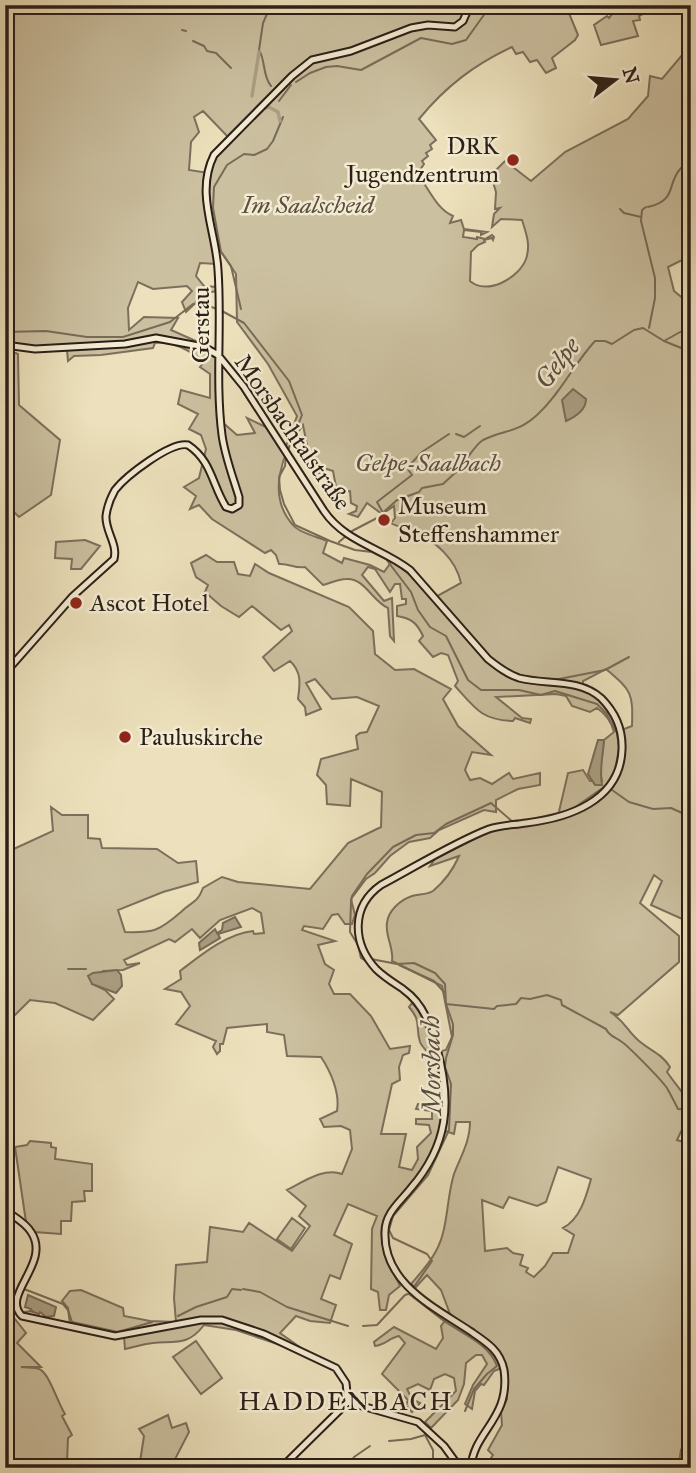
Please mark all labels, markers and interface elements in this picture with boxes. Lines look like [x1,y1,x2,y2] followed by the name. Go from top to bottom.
[580,46,650,116] north arrow
[618,65,644,86] text: N
[343,131,500,189] place label: DRK Jugendzentrum
[505,152,521,168] marker: DRK Jugendzentrum
[241,190,375,220] park label: Im Saalscheid
[186,286,216,363] street label: Gerstau
[527,330,588,395] water label: Gelpe
[228,348,358,516] street label: Morsbachtalstraße
[355,448,501,478] park label: Gelpe-Saalbach
[398,491,559,549] place label: Museum Steffenshammer
[376,512,392,528] marker: Museum Steffenshammer
[89,588,209,618] place label: Ascot Hotel
[68,595,84,611] marker: Ascot Hotel
[139,722,263,752] place label: Pauluskirche
[117,729,133,745] marker: Pauluskirche
[414,1015,448,1118] water label: Morsbach
[238,1385,454,1417] district label: HADDENBACH

